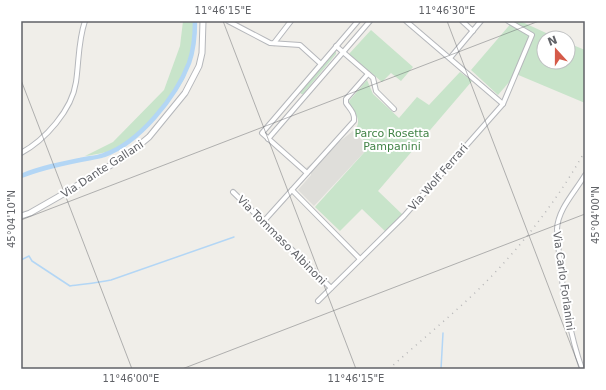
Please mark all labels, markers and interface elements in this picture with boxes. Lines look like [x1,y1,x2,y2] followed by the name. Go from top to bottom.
[195,5,251,16] text: 11°46'15"E
[419,5,475,16] text: 11°46'30"E
[536,30,576,70] north arrow
[546,33,559,49] text: N
[354,127,430,153] park label: Parco Rosetta Pampanini
[59,138,146,201] street label: Via Dante Gallani
[406,142,471,213] street label: Via Wolf Ferrari
[590,186,601,244] text: 45°04'00"N
[6,190,17,248] text: 45°04'10"N
[234,193,329,288] street label: Via Tommaso Albinoni
[550,231,577,331] street label: Via Carlo Forlanini
[103,373,159,384] text: 11°46'00"E
[328,373,384,384] text: 11°46'15"E

